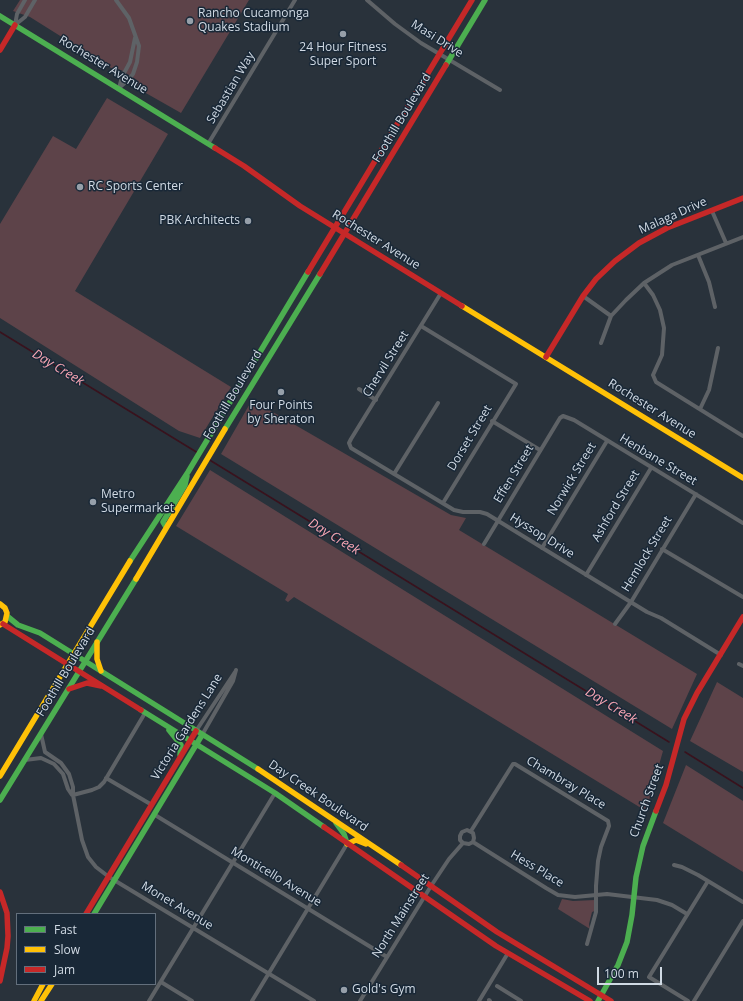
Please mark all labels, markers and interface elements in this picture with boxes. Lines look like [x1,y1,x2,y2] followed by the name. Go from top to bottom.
[198,7,309,35] place label: Rancho Cucamonga Quakes Stadium
[185,16,195,26] marker: Rancho Cucamonga Quakes Stadium
[408,17,466,61] street label: Masi Drive
[338,29,348,39] marker: 24 Hour Fitness Super Sport
[56,33,150,97] street label: Rochester Avenue
[299,41,387,69] place label: 24 Hour Fitness Super Sport
[204,49,258,127] street label: Sebastian Way
[370,71,434,165] street label: Foothill Boulevard
[88,180,183,194] place label: RC Sports Center
[75,182,85,192] marker: RC Sports Center
[637,195,709,237] street label: Malaga Drive
[329,207,423,273] street label: Rochester Avenue
[159,214,240,228] place label: PBK Architects
[243,216,253,226] marker: PBK Architects
[360,328,412,400] street label: Chervil Street
[29,347,87,389] water label: Day Creek
[201,348,265,442] street label: Foothill Boulevard
[605,376,699,442] street label: Rochester Avenue
[276,387,286,397] marker: Four Points by Sheraton
[247,399,315,427] place label: Four Points by Sheraton
[445,402,495,474] street label: Dorset Street
[617,431,699,489] street label: Henbane Street
[545,440,599,518] street label: Norwick Street
[491,442,537,506] street label: Effen Street
[589,468,643,544] street label: Ashford Street
[101,488,174,516] place label: Metro Supermarket
[88,497,98,507] marker: Metro Supermarket
[507,510,577,562] street label: Hyssop Drive
[619,514,675,594] street label: Hemlock Street
[305,516,363,558] water label: Day Creek
[34,625,98,719] street label: Foothill Boulevard
[148,671,226,783] street label: Victoria Gardens Lane
[582,685,640,727] water label: Day Creek
[524,754,608,812] street label: Chambray Place
[266,757,370,835] street label: Day Creek Boulevard
[627,762,667,840] street label: Church Street
[228,844,324,910] street label: Monticello Avenue
[508,847,566,891] street label: Hess Place
[369,871,433,961] street label: North Mainstreet
[138,879,216,933] street label: Monet Avenue
[16,913,156,985] legend
[54,921,77,938] text: Fast
[54,941,80,958] text: Slow
[599,959,664,985] scale bar
[54,961,75,978] text: Jam
[604,965,639,982] text: 100 m
[352,983,416,997] place label: Gold's Gym
[339,985,349,995] marker: Gold's Gym

